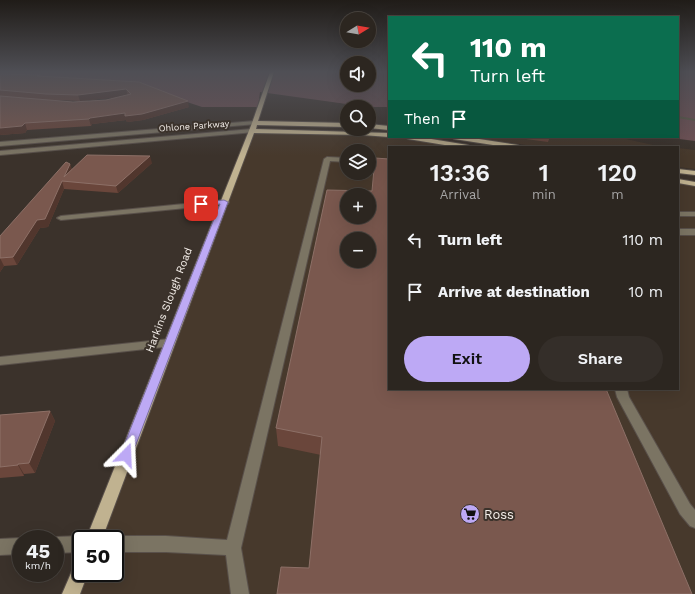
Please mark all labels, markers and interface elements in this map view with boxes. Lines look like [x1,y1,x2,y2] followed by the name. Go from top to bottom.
[340,12,376,48] north arrow
[340,12,376,268] map controls
[470,31,547,64] text: 110 m
[404,32,456,84] icon: left
[340,56,376,92] button: sound
[470,65,545,86] text: Turn left
[340,100,376,136] button: search
[448,108,470,130] icon: arrive
[404,110,440,128] text: Then
[158,119,230,133] street label: Ohlone Parkway
[340,144,376,180] button: layers
[430,159,490,187] text: 13:36
[539,159,549,187] text: 1
[598,159,637,187] text: 120
[184,187,218,221] pin
[440,187,480,202] text: Arrival
[532,187,556,202] text: min
[611,187,624,202] text: m
[340,188,376,224] button: +
[190,193,212,215] icon: arrive
[404,229,426,251] icon: left
[438,231,502,249] text: Turn left
[623,231,663,249] text: 110 m
[340,232,376,268] button: −
[143,246,195,354] street label: Harkins Slough Road
[404,281,426,303] icon: arrive
[438,283,590,301] text: Arrive at destination
[628,283,663,301] text: 10 m
[404,336,530,382] button: Exit
[538,336,663,382] button: Share
[105,434,147,476] position arrow
[459,503,481,525] supermarket icon: Ross
[484,507,514,522] place label: Ross
[72,530,124,582] speed limit sign: 50
[26,539,50,563] text: 45
[25,560,51,571] text: km/h

